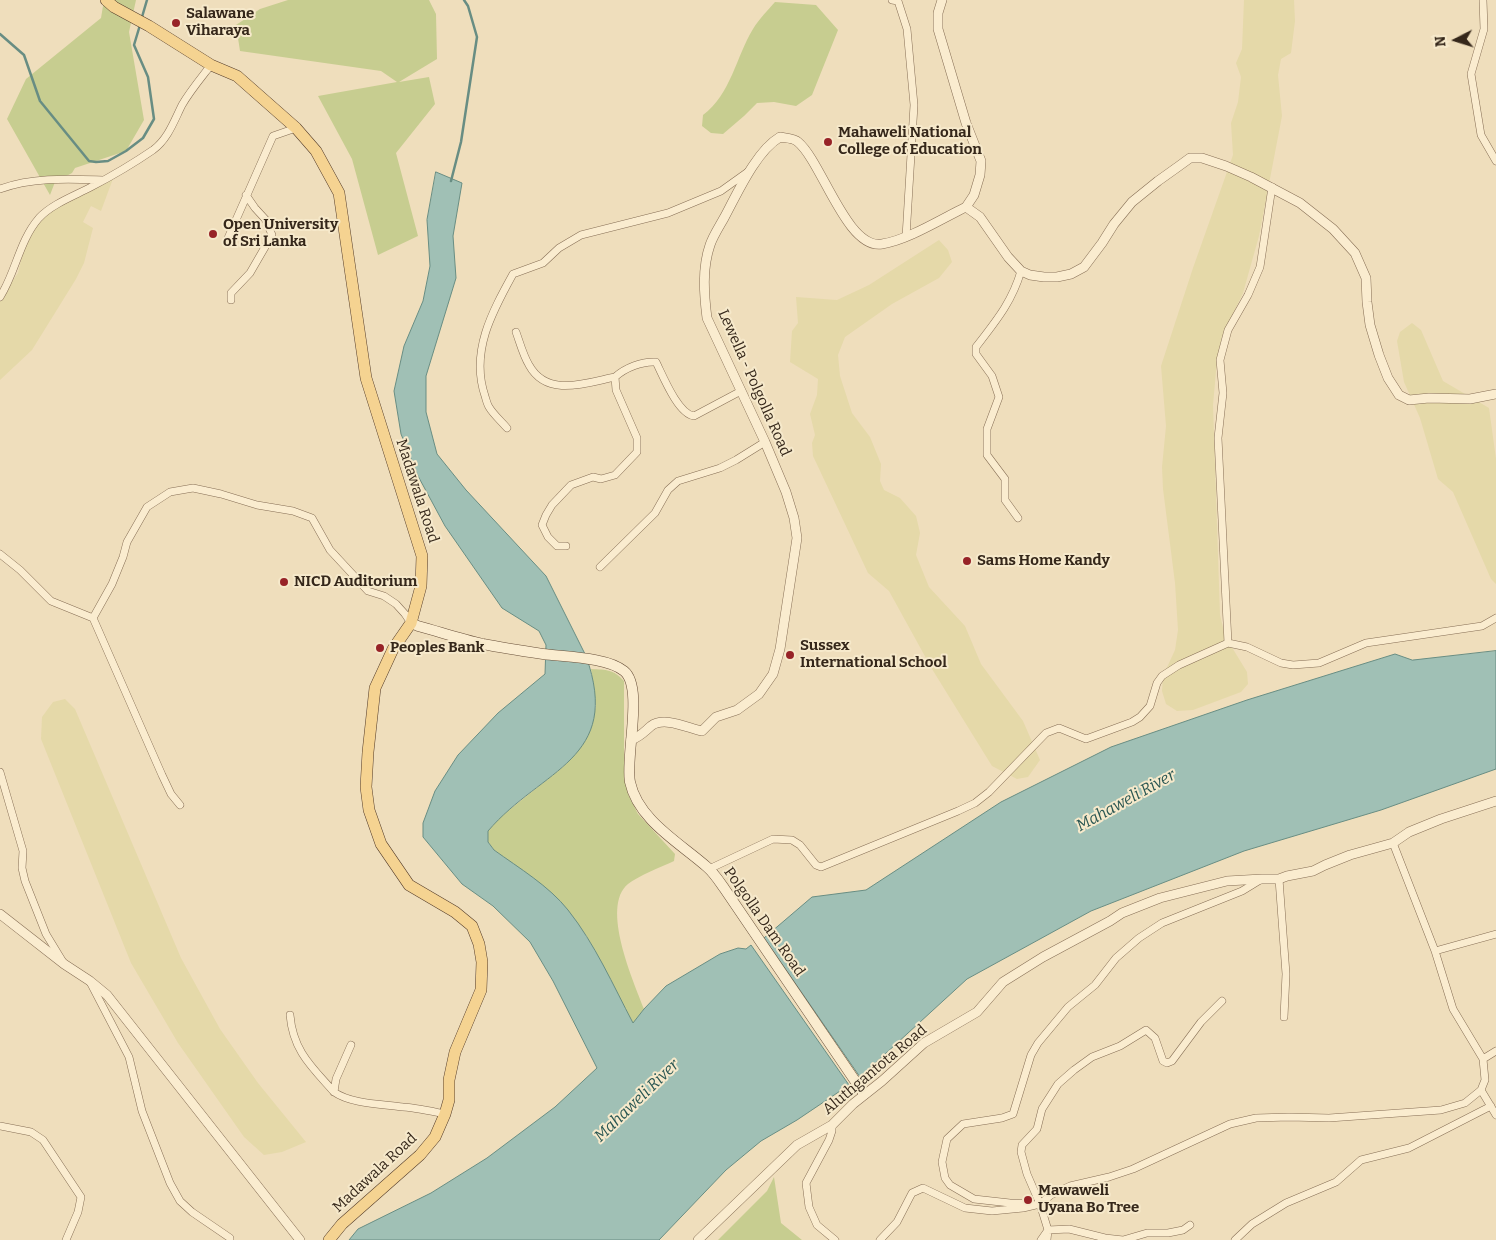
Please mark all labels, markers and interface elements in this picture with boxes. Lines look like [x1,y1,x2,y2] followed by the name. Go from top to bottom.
[186,5,254,40] place label: Salawane Viharaya
[1431,15,1481,65] north arrow
[170,17,182,29] marker: Salawane Viharaya
[1432,35,1449,47] text: N
[838,124,982,159] place label: Mahaweli National College of Education
[822,136,834,148] marker: Mahaweli National College of Education
[223,216,338,251] place label: Open University of Sri Lanka
[207,228,219,240] marker: Open University of Sri Lanka
[713,307,795,459] street label: Lewella - Polgolla Road
[392,437,442,545] street label: Madawala Road
[977,552,1110,570] place label: Sams Home Kandy
[961,555,973,567] marker: Sams Home Kandy
[294,573,417,591] place label: NICD Auditorium
[278,576,290,588] marker: NICD Auditorium
[800,637,947,672] place label: Sussex International School
[390,639,485,657] place label: Peoples Bank
[374,642,386,654] marker: Peoples Bank
[784,649,796,661] marker: Sussex International School
[1073,766,1179,836] water label: Mahaweli River
[720,864,808,980] street label: Polgolla Dam Road
[819,1021,931,1119] street label: Aluthgantota Road
[591,1056,683,1146] water label: Mahaweli River
[329,1129,421,1217] street label: Madawala Road
[1038,1182,1139,1217] place label: Mawaweli Uyana Bo Tree
[1022,1194,1034,1206] marker: Mawaweli Uyana Bo Tree

